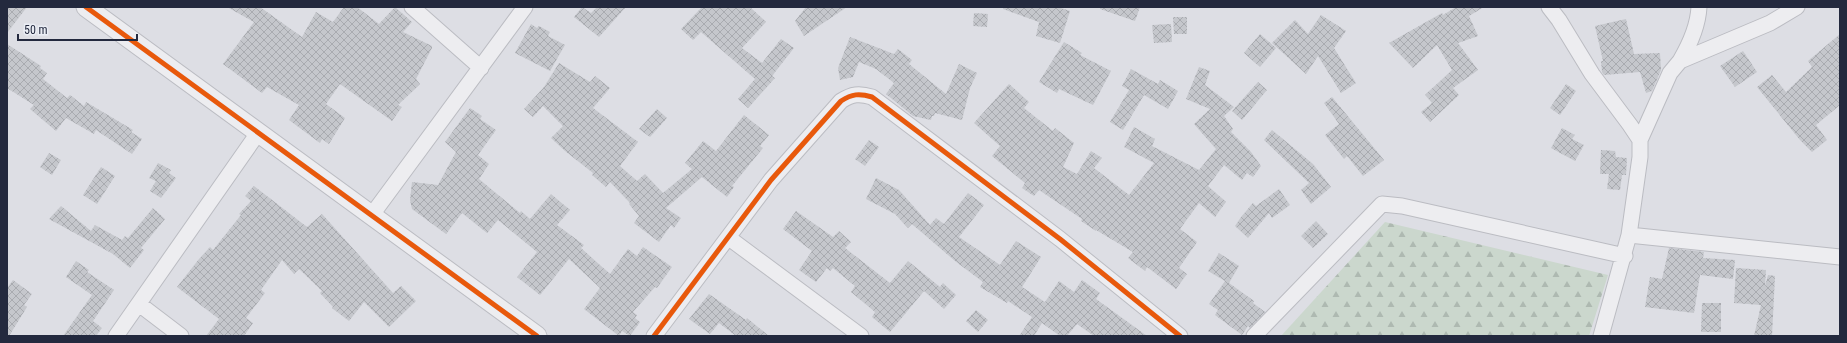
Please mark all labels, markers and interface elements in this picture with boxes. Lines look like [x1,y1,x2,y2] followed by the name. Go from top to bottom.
[18,16,137,42] scale bar
[24,23,48,37] text: 50 m

